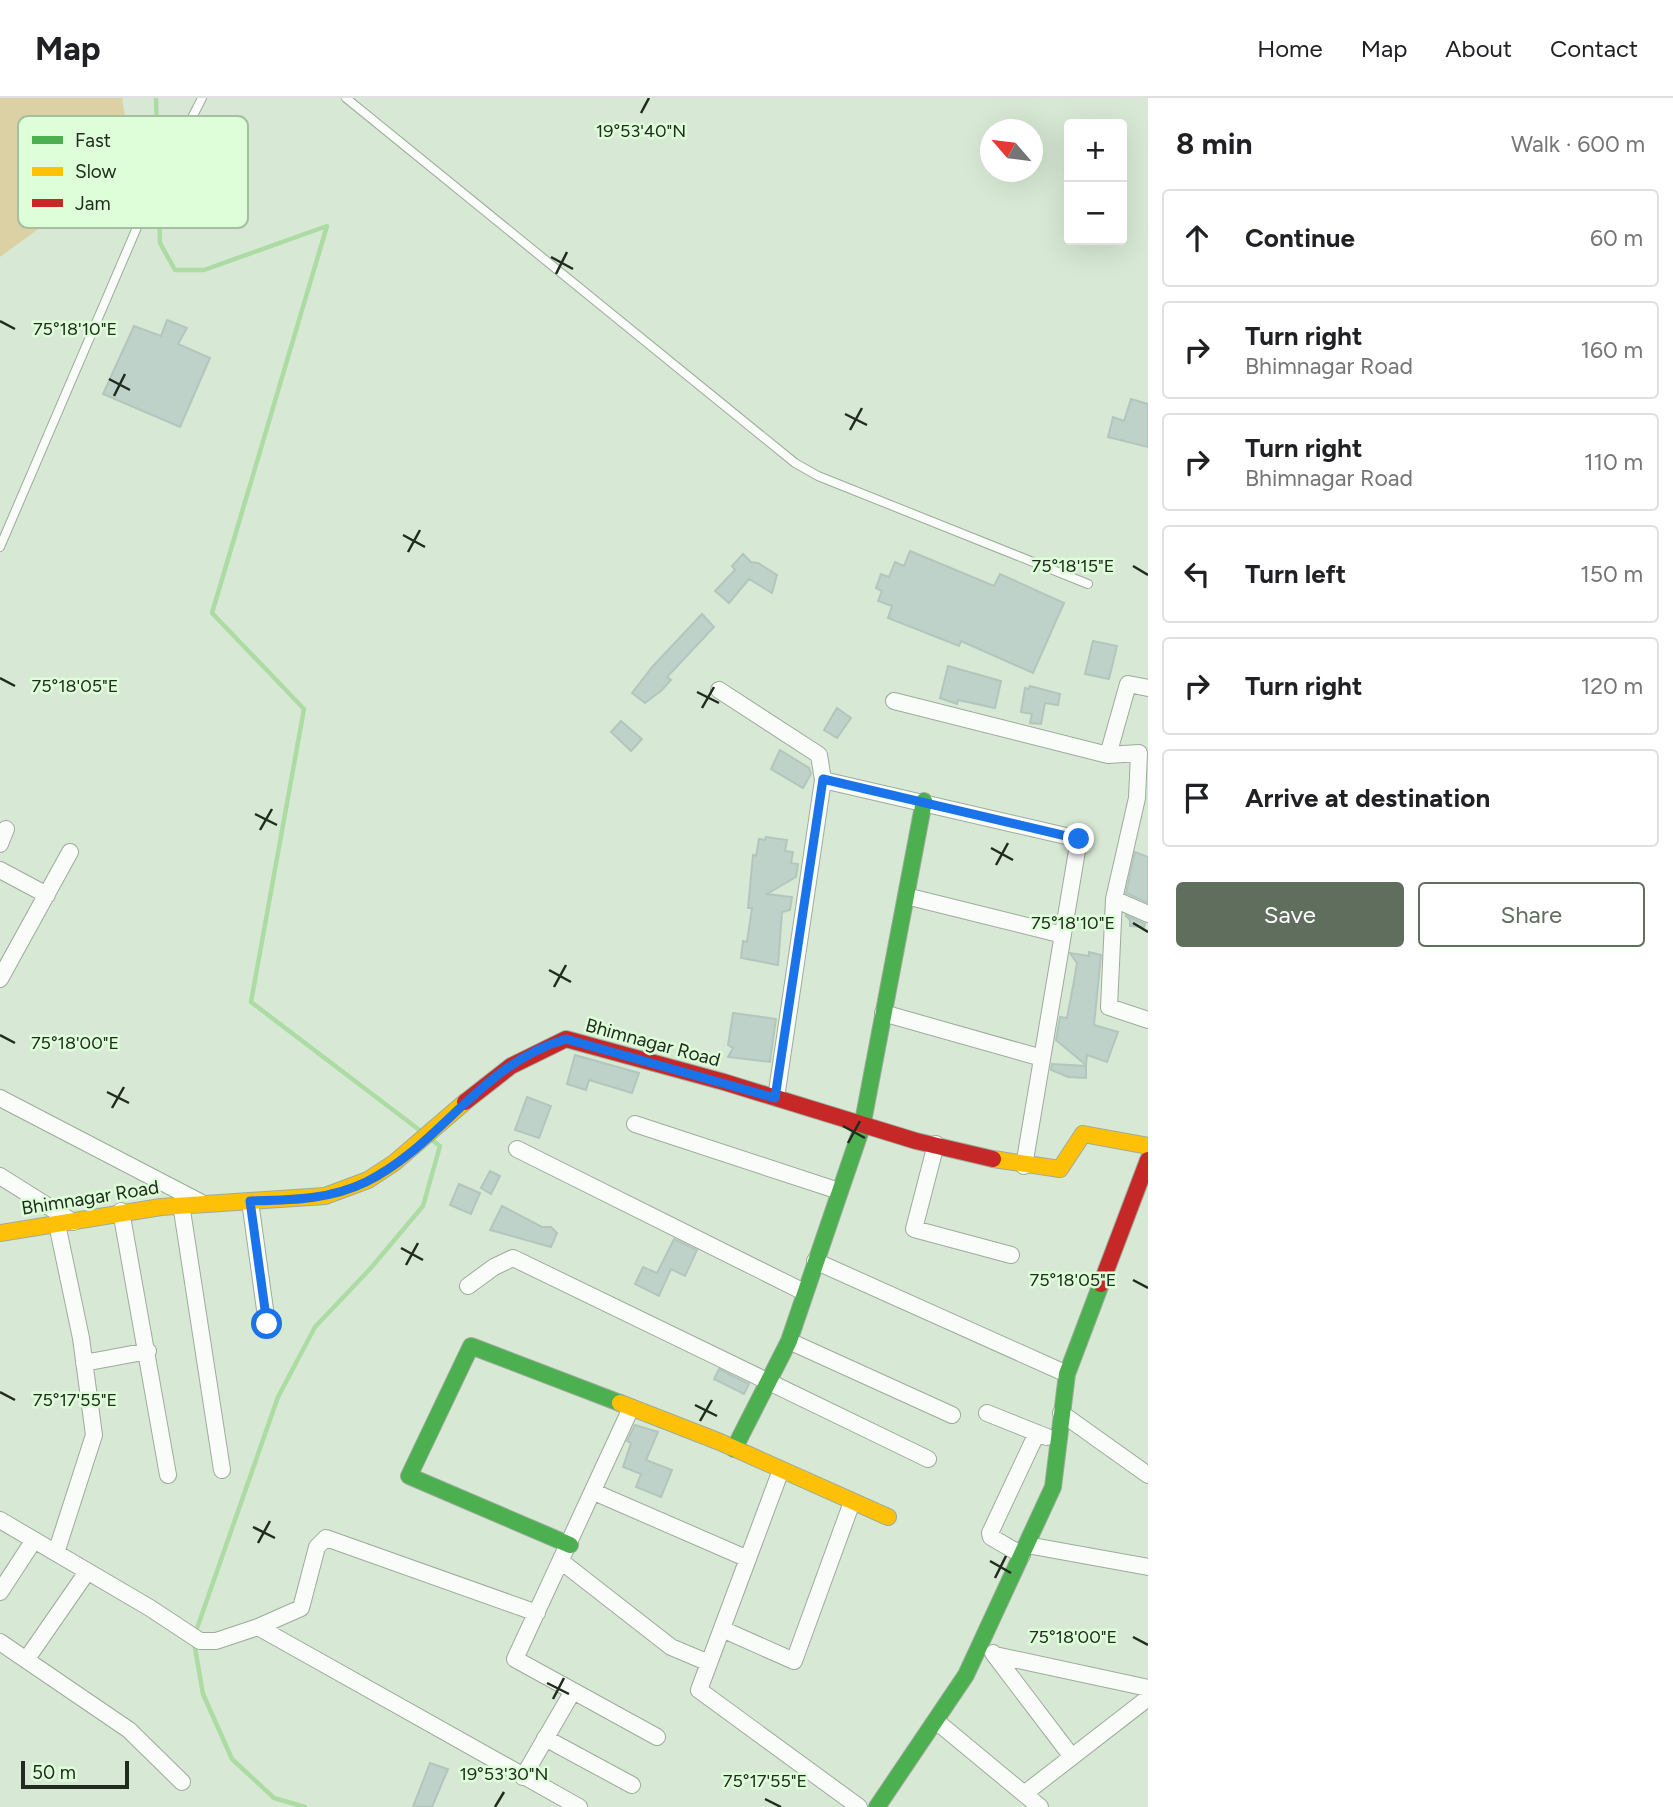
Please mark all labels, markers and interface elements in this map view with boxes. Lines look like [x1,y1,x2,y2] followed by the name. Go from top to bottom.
[35,29,101,68] text: Map
[1257,34,1323,63] text: Home
[1361,34,1407,63] text: Map
[1445,34,1512,63] text: About
[1550,34,1638,63] text: Contact
[18,116,248,228] legend
[980,119,1043,182] north arrow
[1064,119,1127,245] map controls
[1064,119,1127,182] button: +
[596,120,686,142] text: 19°53'40"N
[1176,125,1253,162] text: 8 min
[75,129,111,152] text: Fast
[1511,130,1645,158] text: Walk · 600 m
[75,160,117,183] text: Slow
[1064,182,1127,245] button: −
[75,192,111,215] text: Jam
[1178,219,1216,257] icon: ahead
[1245,222,1355,254] text: Continue
[1590,224,1643,252] text: 60 m
[33,318,117,340] text: 75°18'10"E
[1245,320,1362,352] text: Turn right
[1178,331,1216,369] icon: right
[1580,336,1643,364] text: 160 m
[1245,352,1413,380] text: Bhimnagar Road
[1245,432,1362,464] text: Turn right
[1178,443,1216,481] icon: right
[1584,448,1643,476] text: 110 m
[1245,464,1413,492] text: Bhimnagar Road
[1032,555,1114,577] text: 75°18'15"E
[1178,555,1216,593] icon: left
[1245,558,1346,590] text: Turn left
[1580,560,1643,588] text: 150 m
[1178,667,1216,705] icon: right
[1245,670,1362,702] text: Turn right
[1581,672,1643,700] text: 120 m
[31,675,119,697] text: 75°18'05"E
[1178,779,1216,817] icon: arrive
[1245,782,1490,814] text: Arrive at destination
[1063,823,1094,854] route end
[1176,882,1404,947] button: Save
[1418,882,1645,947] button: Share
[1031,912,1115,934] text: 75°18'10"E
[583,1013,723,1072] street label: Bhimnagar Road
[31,1032,119,1054] text: 75°18'00"E
[20,1175,160,1220] street label: Bhimnagar Road
[1029,1269,1117,1291] text: 75°18'05"E
[251,1308,282,1339] route start
[33,1389,117,1411] text: 75°17'55"E
[1029,1626,1117,1648] text: 75°18'00"E
[21,1758,130,1790] scale bar
[32,1761,76,1784] text: 50 m
[459,1763,549,1785] text: 19°53'30"N
[723,1770,807,1792] text: 75°17'55"E

